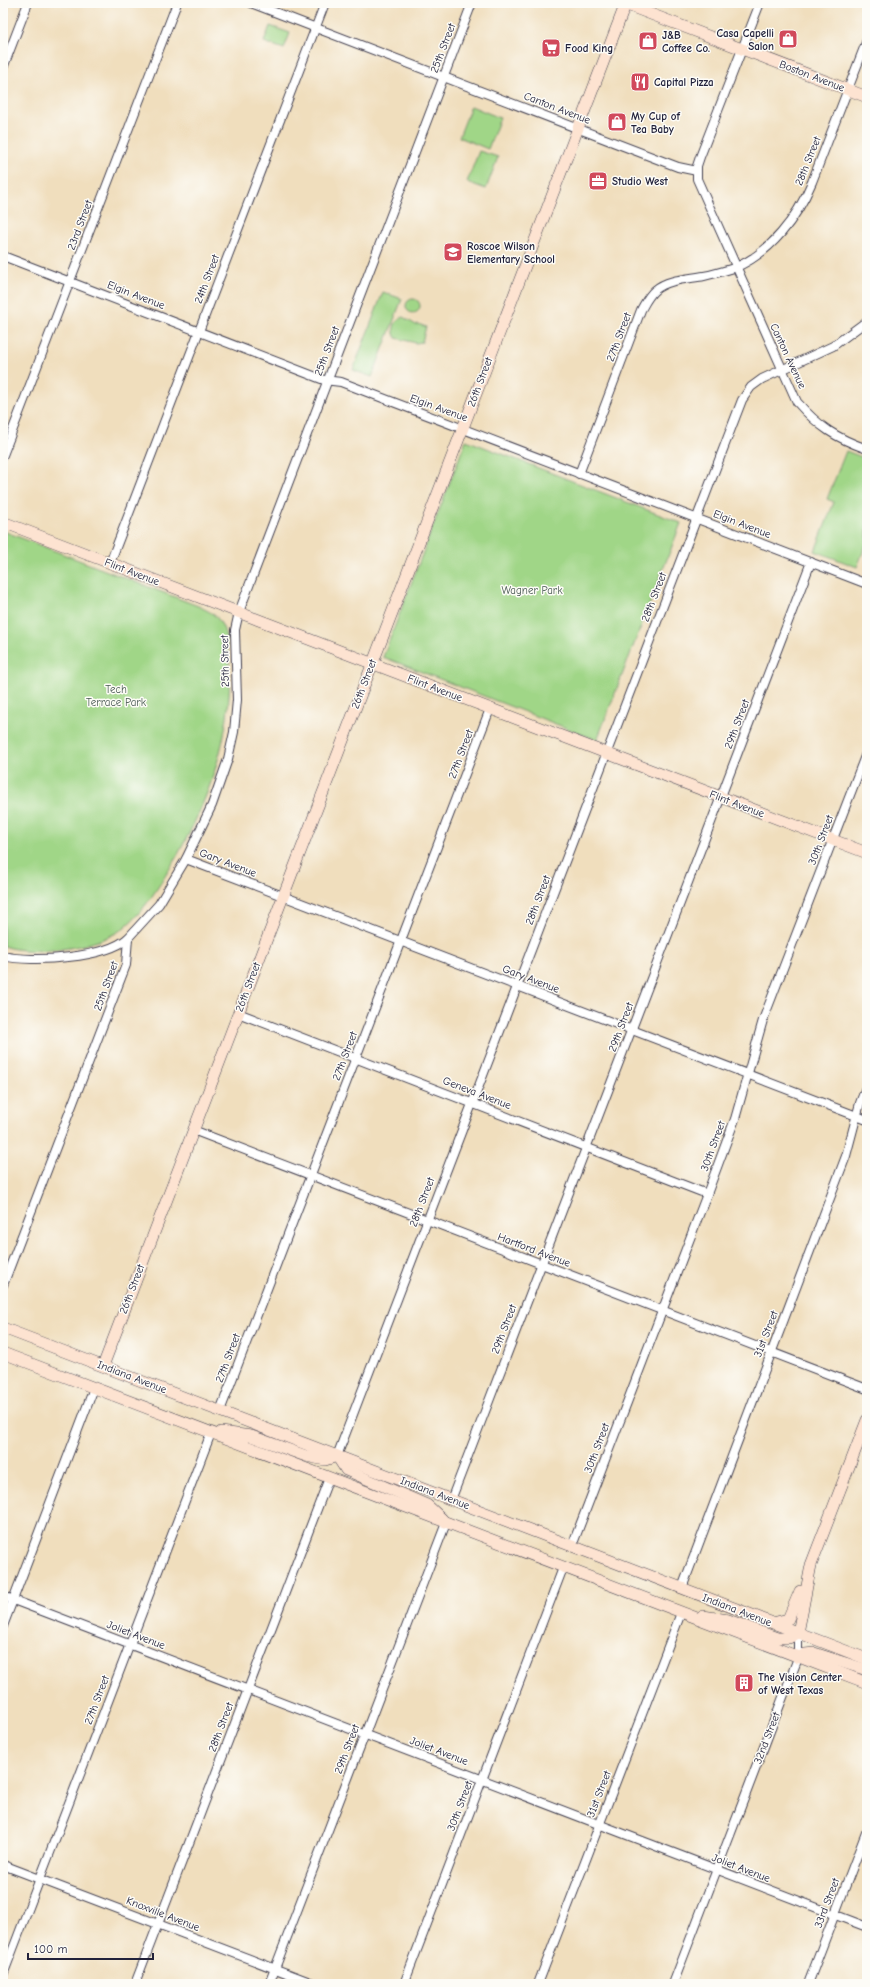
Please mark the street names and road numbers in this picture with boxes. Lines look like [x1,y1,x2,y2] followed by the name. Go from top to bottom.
[428,21,459,75] street label: 25th Street
[777,58,847,95] street label: Boston Avenue
[522,89,593,127] street label: Canton Avenue
[792,134,824,187] street label: 28th Street
[65,197,96,252] street label: 23rd Street
[192,252,223,305] street label: 24th Street
[105,278,167,312] street label: Elgin Avenue
[604,310,635,363] street label: 27th Street
[767,321,809,391] street label: Canton Avenue
[312,324,343,378] street label: 25th Street
[465,355,496,409] street label: 26th Street
[408,392,470,425] street label: Elgin Avenue
[711,507,773,541] street label: Elgin Avenue
[103,556,162,589] street label: Flint Avenue
[639,570,670,623] street label: 28th Street
[218,634,232,687] street label: 25th Street
[349,657,380,711] street label: 26th Street
[406,672,465,705] street label: Flint Avenue
[722,697,753,751] street label: 29th Street
[446,727,477,780] street label: 27th Street
[708,788,767,821] street label: Flint Avenue
[806,812,837,867] street label: 30th Street
[198,846,259,880] street label: Gary Avenue
[523,873,554,926] street label: 28th Street
[91,959,121,1013] street label: 25th Street
[233,960,264,1014] street label: 26th Street
[501,962,562,996] street label: Gary Avenue
[606,1000,637,1054] street label: 29th Street
[330,1029,361,1082] street label: 27th Street
[441,1074,513,1112] street label: Geneva Avenue
[698,1118,728,1173] street label: 30th Street
[407,1175,438,1228] street label: 28th Street
[496,1230,573,1270] street label: Hartford Avenue
[117,1262,148,1316] street label: 26th Street
[489,1302,520,1356] street label: 29th Street
[751,1308,781,1359] street label: 31st Street
[213,1331,244,1384] street label: 27th Street
[95,1358,169,1396] street label: Indiana Avenue
[582,1420,613,1475] street label: 30th Street
[398,1474,472,1512] street label: Indiana Avenue
[700,1591,774,1629] street label: Indiana Avenue
[105,1618,168,1652] street label: Joliet Avenue
[82,1673,113,1726] street label: 27th Street
[206,1700,237,1753] street label: 28th Street
[751,1709,783,1766] street label: 32nd Street
[332,1722,363,1776] street label: 29th Street
[408,1734,471,1768] street label: Joliet Avenue
[584,1768,614,1819] street label: 31st Street
[445,1778,476,1833] street label: 30th Street
[710,1851,773,1885] street label: Joliet Avenue
[812,1876,843,1930] street label: 33rd Street
[124,1894,202,1934] street label: Knoxville Avenue

